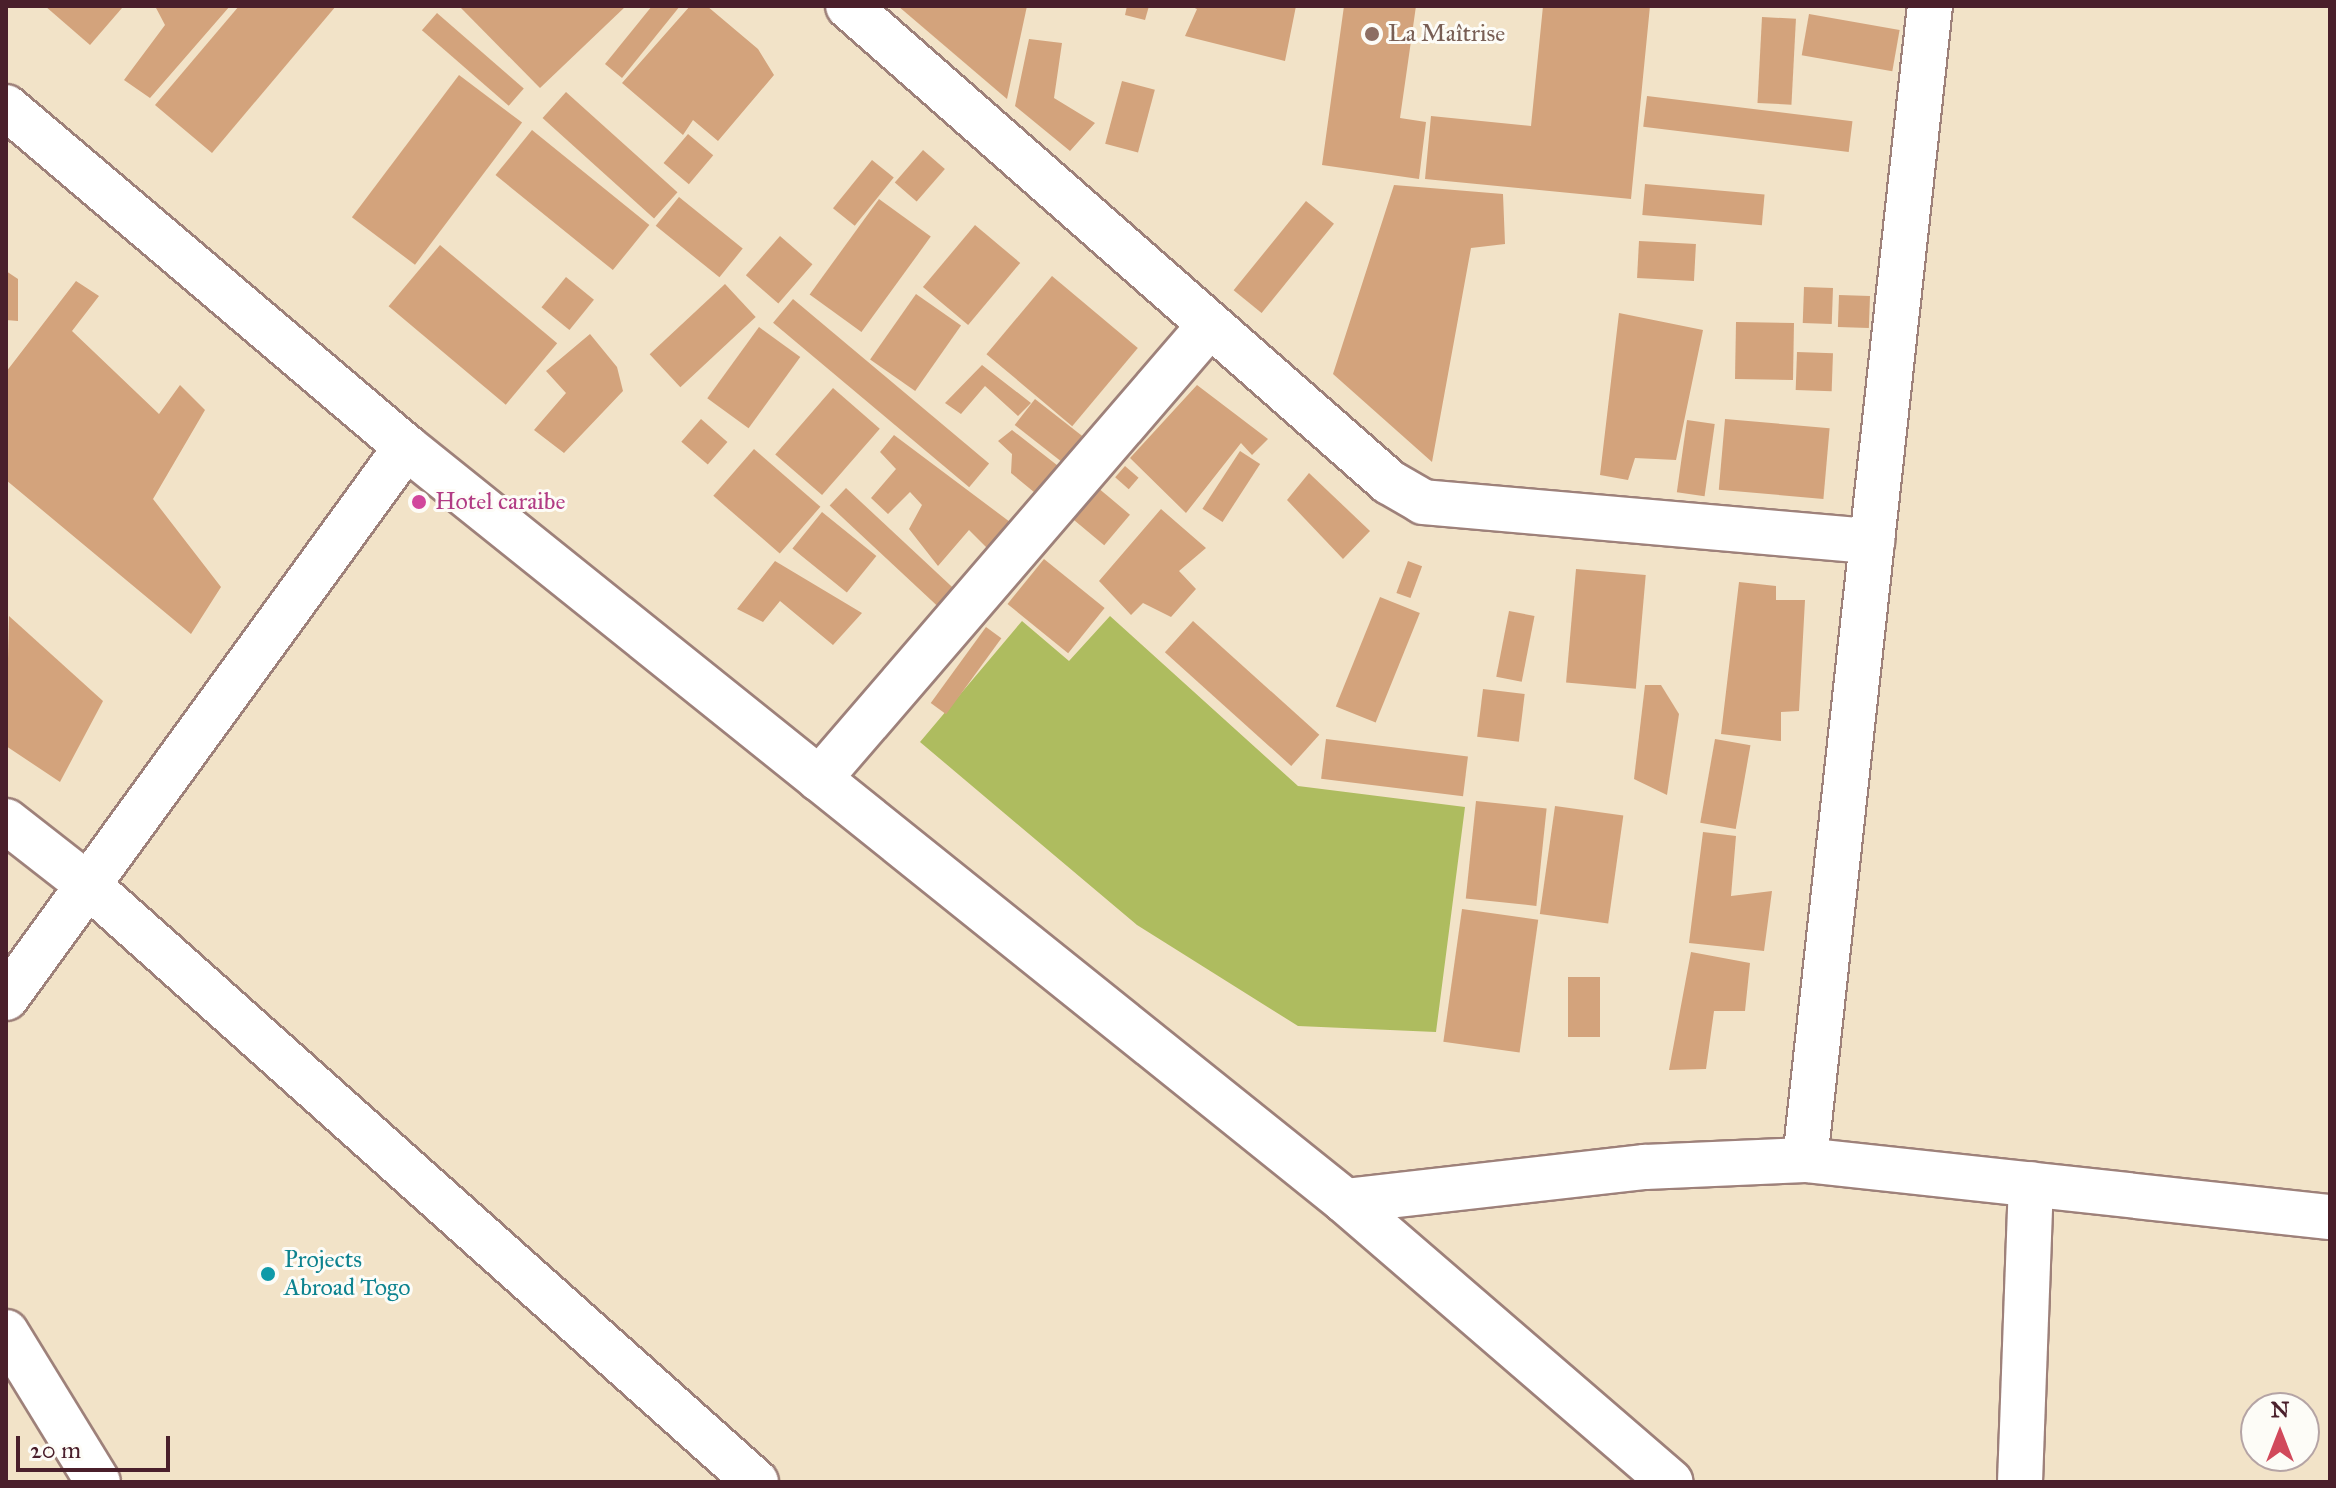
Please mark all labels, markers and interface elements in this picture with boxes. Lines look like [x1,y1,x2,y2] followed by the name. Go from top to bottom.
[1388,20,1505,48] place label: La Maîtrise
[1363,25,1381,43] marker: La Maîtrise
[435,488,565,516] place label: Hotel caraibe
[410,493,428,511] marker: Hotel caraibe
[284,1246,410,1302] place label: Projects Abroad Togo
[259,1265,277,1283] marker: Projects Abroad Togo
[2240,1392,2320,1472] north arrow
[2271,1396,2289,1423] text: N
[20,1420,174,1470] scale bar
[30,1435,81,1465] text: 20 m

